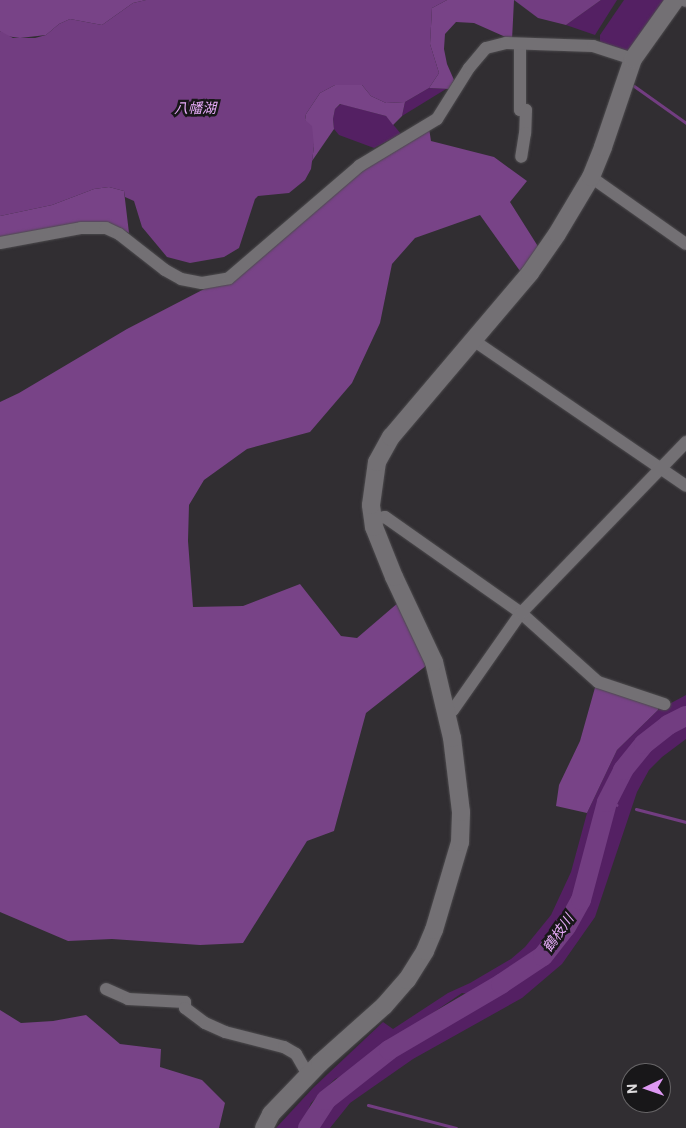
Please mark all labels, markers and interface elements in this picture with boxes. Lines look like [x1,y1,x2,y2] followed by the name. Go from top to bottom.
[174,100,216,116] water label: 八幡湖
[539,911,577,955] water label: 鶴枝川
[621,1063,671,1113] north arrow
[624,1083,640,1094] text: N

